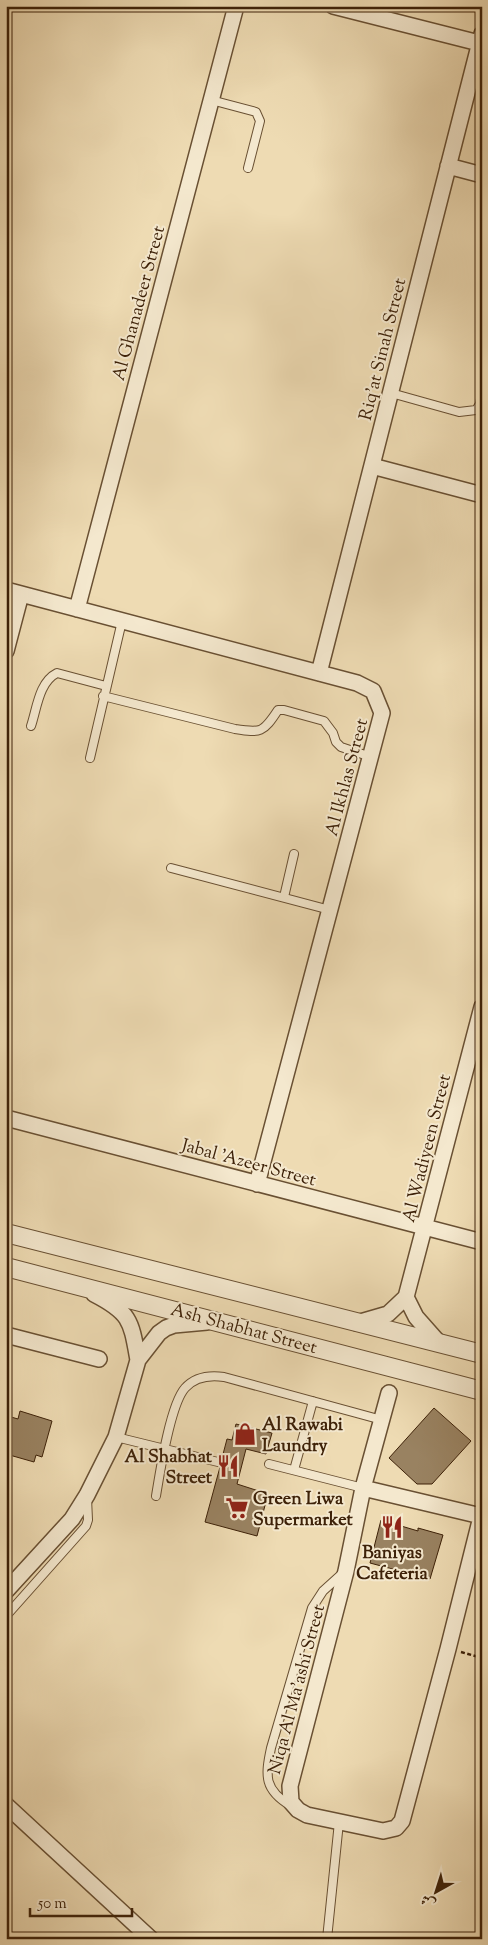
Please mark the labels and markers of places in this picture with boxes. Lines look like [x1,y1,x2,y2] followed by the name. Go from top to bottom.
[262,1413,344,1460] place label: Al Rawabi Laundry
[232,1421,258,1447] shop icon: Al Rawabi Laundry
[125,1445,213,1492] place label: Al Shabhat Street
[215,1453,241,1479] restaurant icon: Al Shabhat Street
[253,1487,354,1534] place label: Green Liwa Supermarket
[224,1495,250,1521] supermarket icon: Green Liwa Supermarket
[379,1514,405,1540] restaurant icon: Baniyas Cafeteria
[356,1541,428,1588] place label: Baniyas Cafeteria

